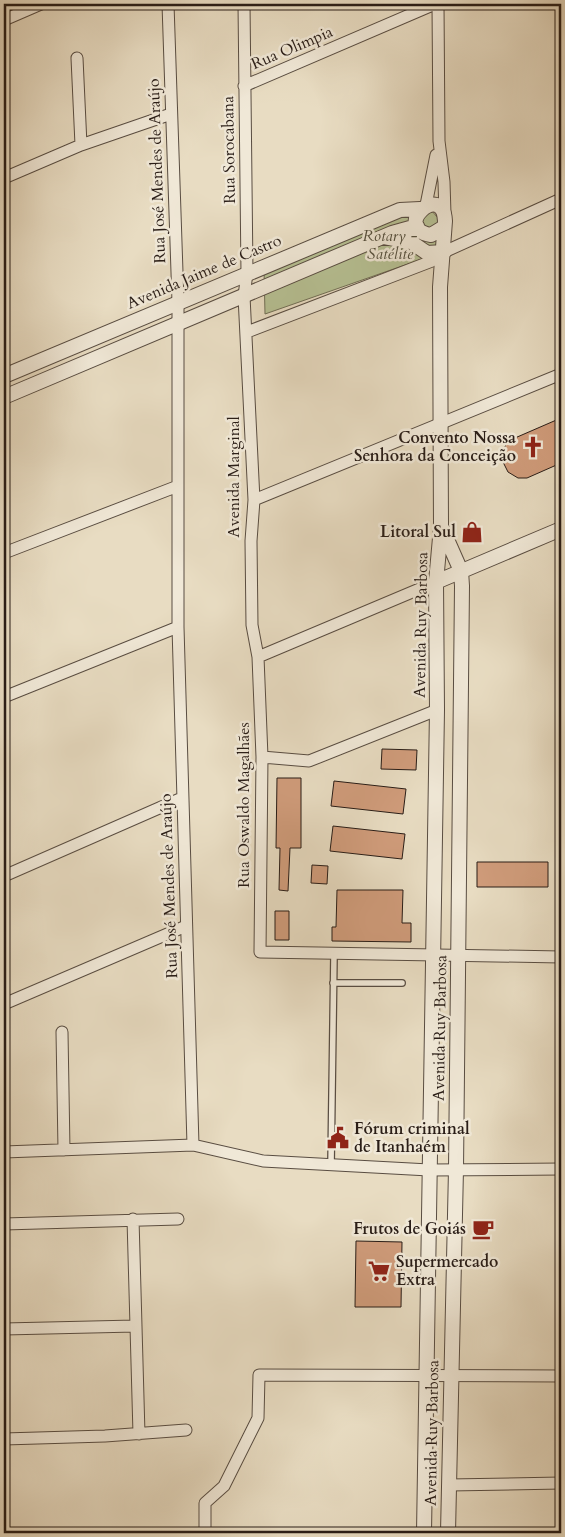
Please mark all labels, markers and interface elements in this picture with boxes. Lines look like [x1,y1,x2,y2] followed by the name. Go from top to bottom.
[248,21,336,75] street label: Rua Olimpia
[143,78,171,264] street label: Rua José Mendes de Araújo
[217,96,241,204] street label: Rua Sorocabana
[363,225,417,265] park label: Rotary - Satélite
[123,229,285,315] street label: Avenida Jaime de Castro
[223,416,245,538] street label: Avenida Marginal
[354,427,516,467] place label: Convento Nossa Senhora da Conceição
[520,434,546,460] church icon: Convento Nossa Senhora da Conceição
[459,519,485,545] shop icon: Litoral Sul
[380,521,456,543] place label: Litoral Sul
[409,552,433,698] street label: Avenida Ruy Barbosa
[233,722,255,888] street label: Rua Oswaldo Magalhães
[155,793,183,979] street label: Rua José Mendes de Araújo
[428,955,452,1101] street label: Avenida Ruy Barbosa
[354,1118,470,1158] place label: Fórum criminal de Itanhaém
[325,1125,351,1151] public building icon: Fórum criminal de Itanhaém
[470,1216,496,1242] cafe icon: Frutos de Goiás
[353,1218,466,1240] place label: Frutos de Goiás
[396,1251,498,1291] place label: Supermercado Extra
[366,1258,392,1284] supermarket icon: Supermercado Extra
[420,1360,444,1506] street label: Avenida Ruy Barbosa

